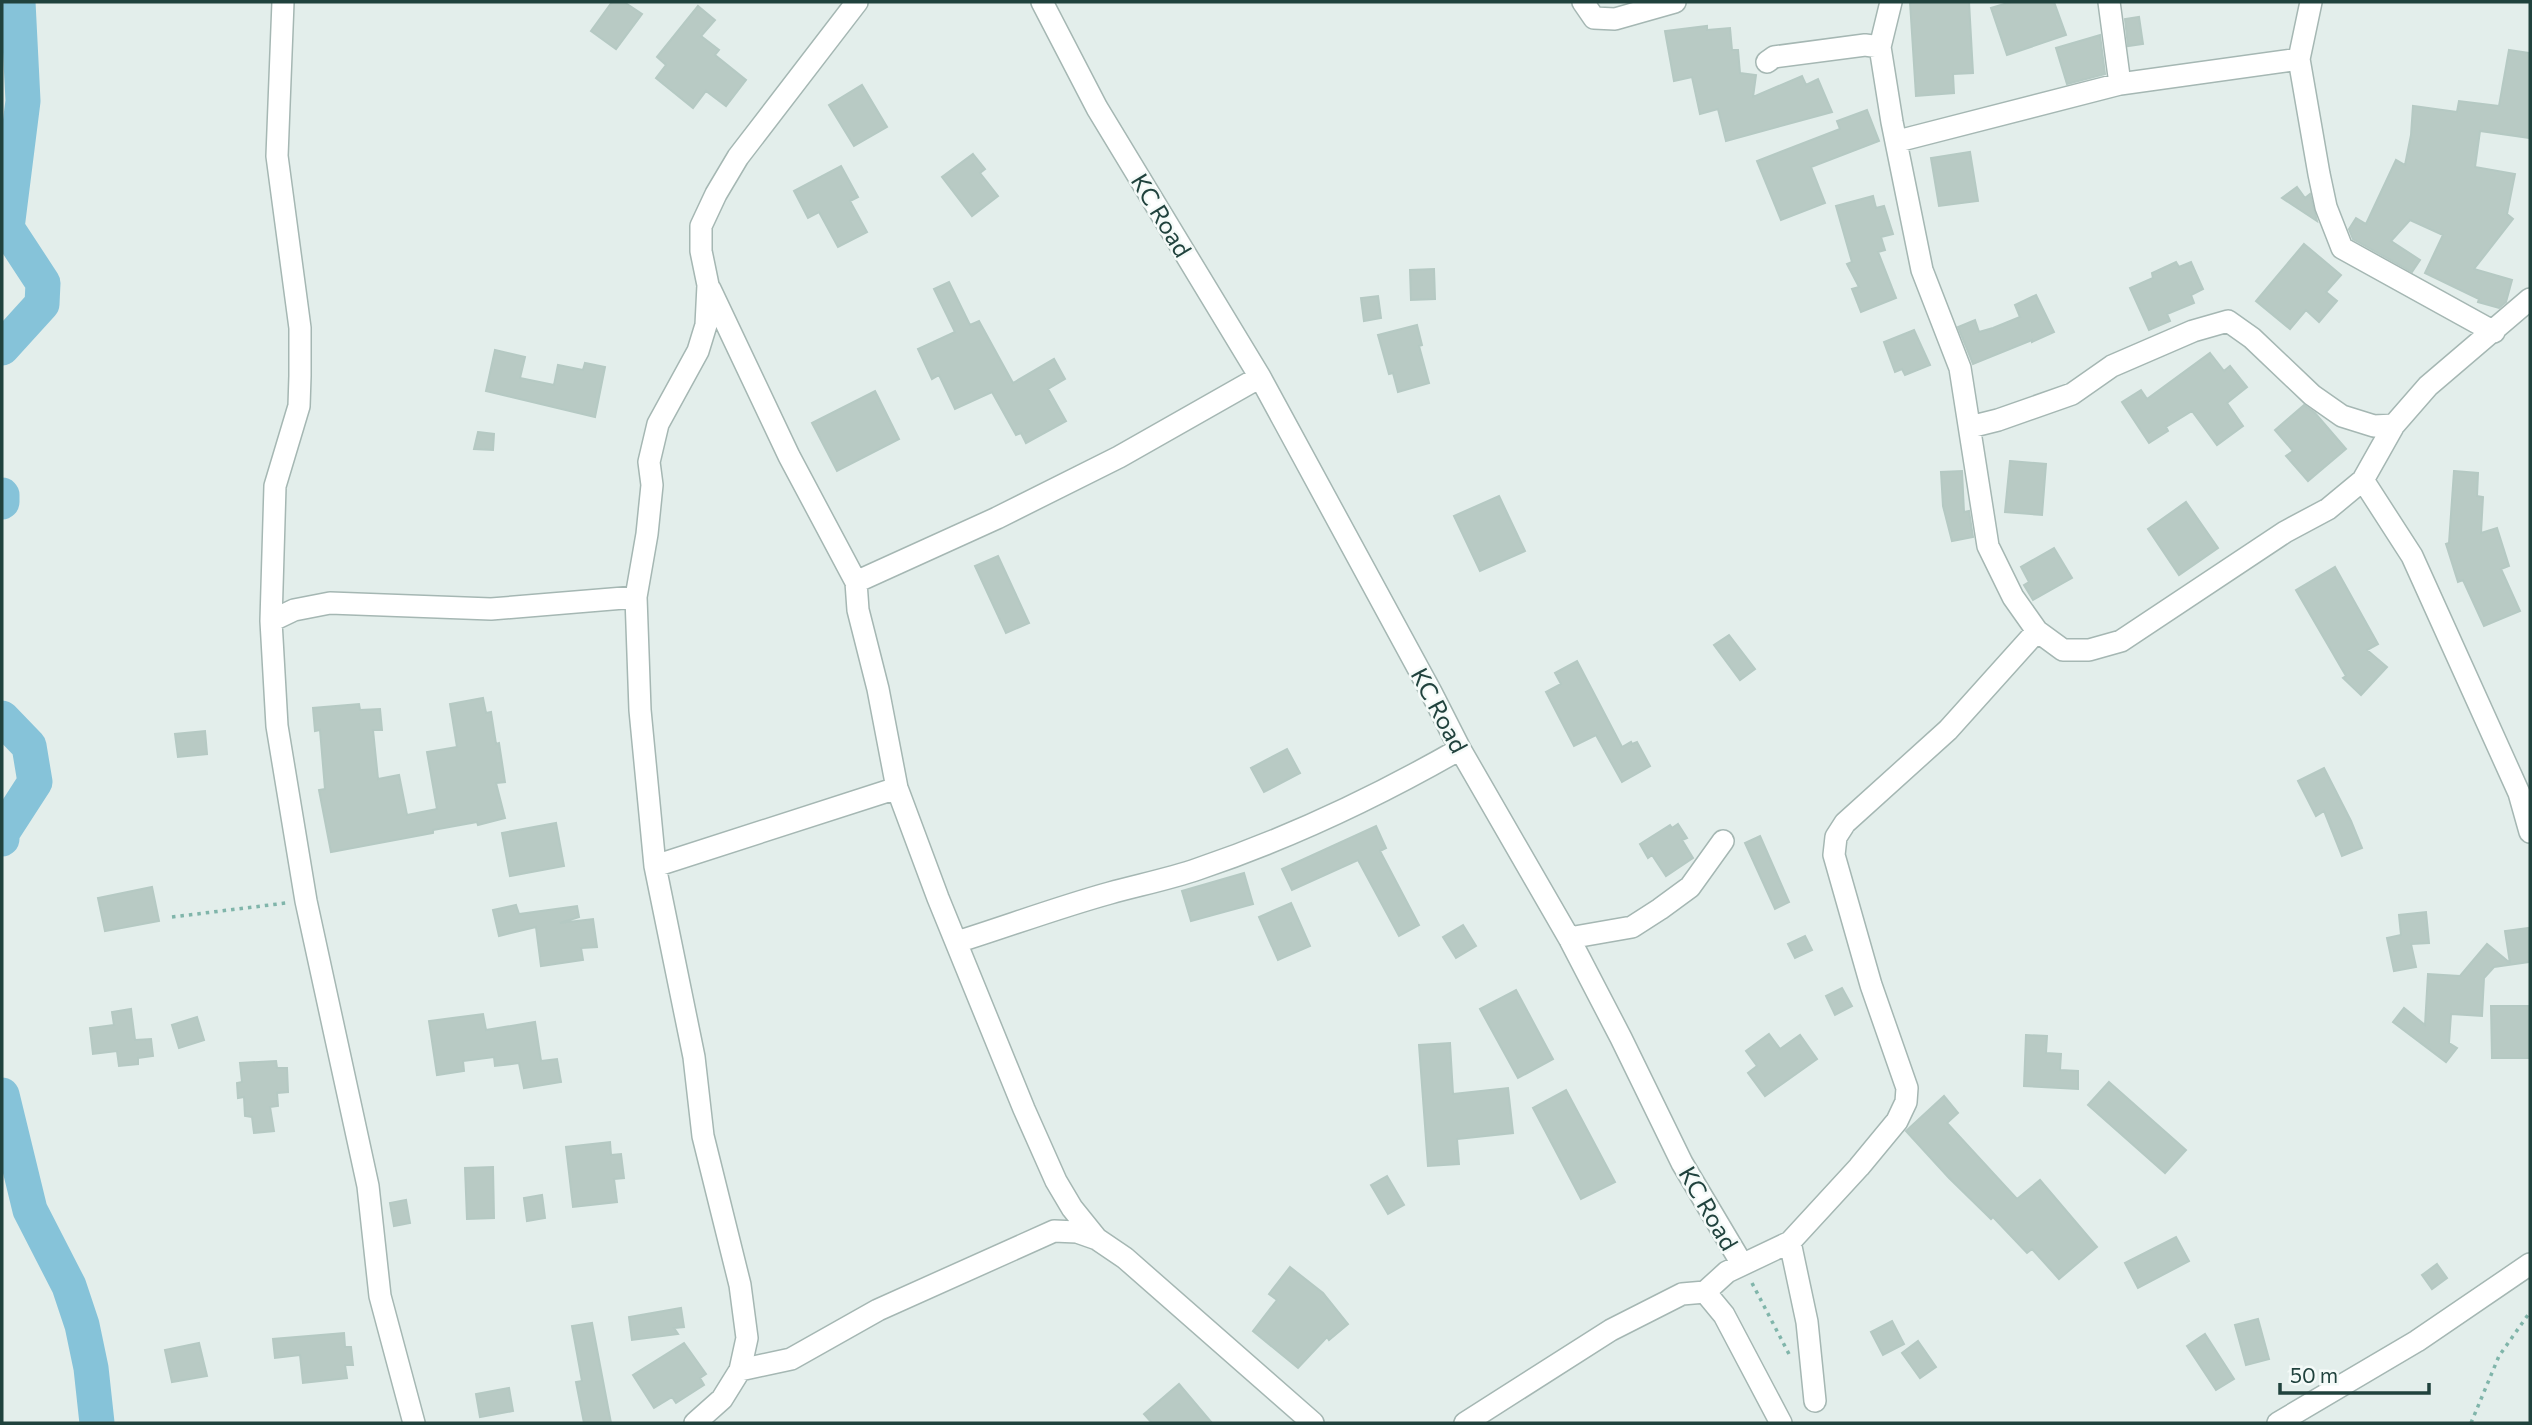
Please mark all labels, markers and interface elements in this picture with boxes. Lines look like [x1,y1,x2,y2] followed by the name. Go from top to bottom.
[1126,168,1198,262] street label: KC Road
[1406,662,1474,758] street label: KC Road
[1673,1161,1745,1255] street label: KC Road
[2280,1352,2429,1396] scale bar
[2290,1362,2338,1387] text: 50 m

